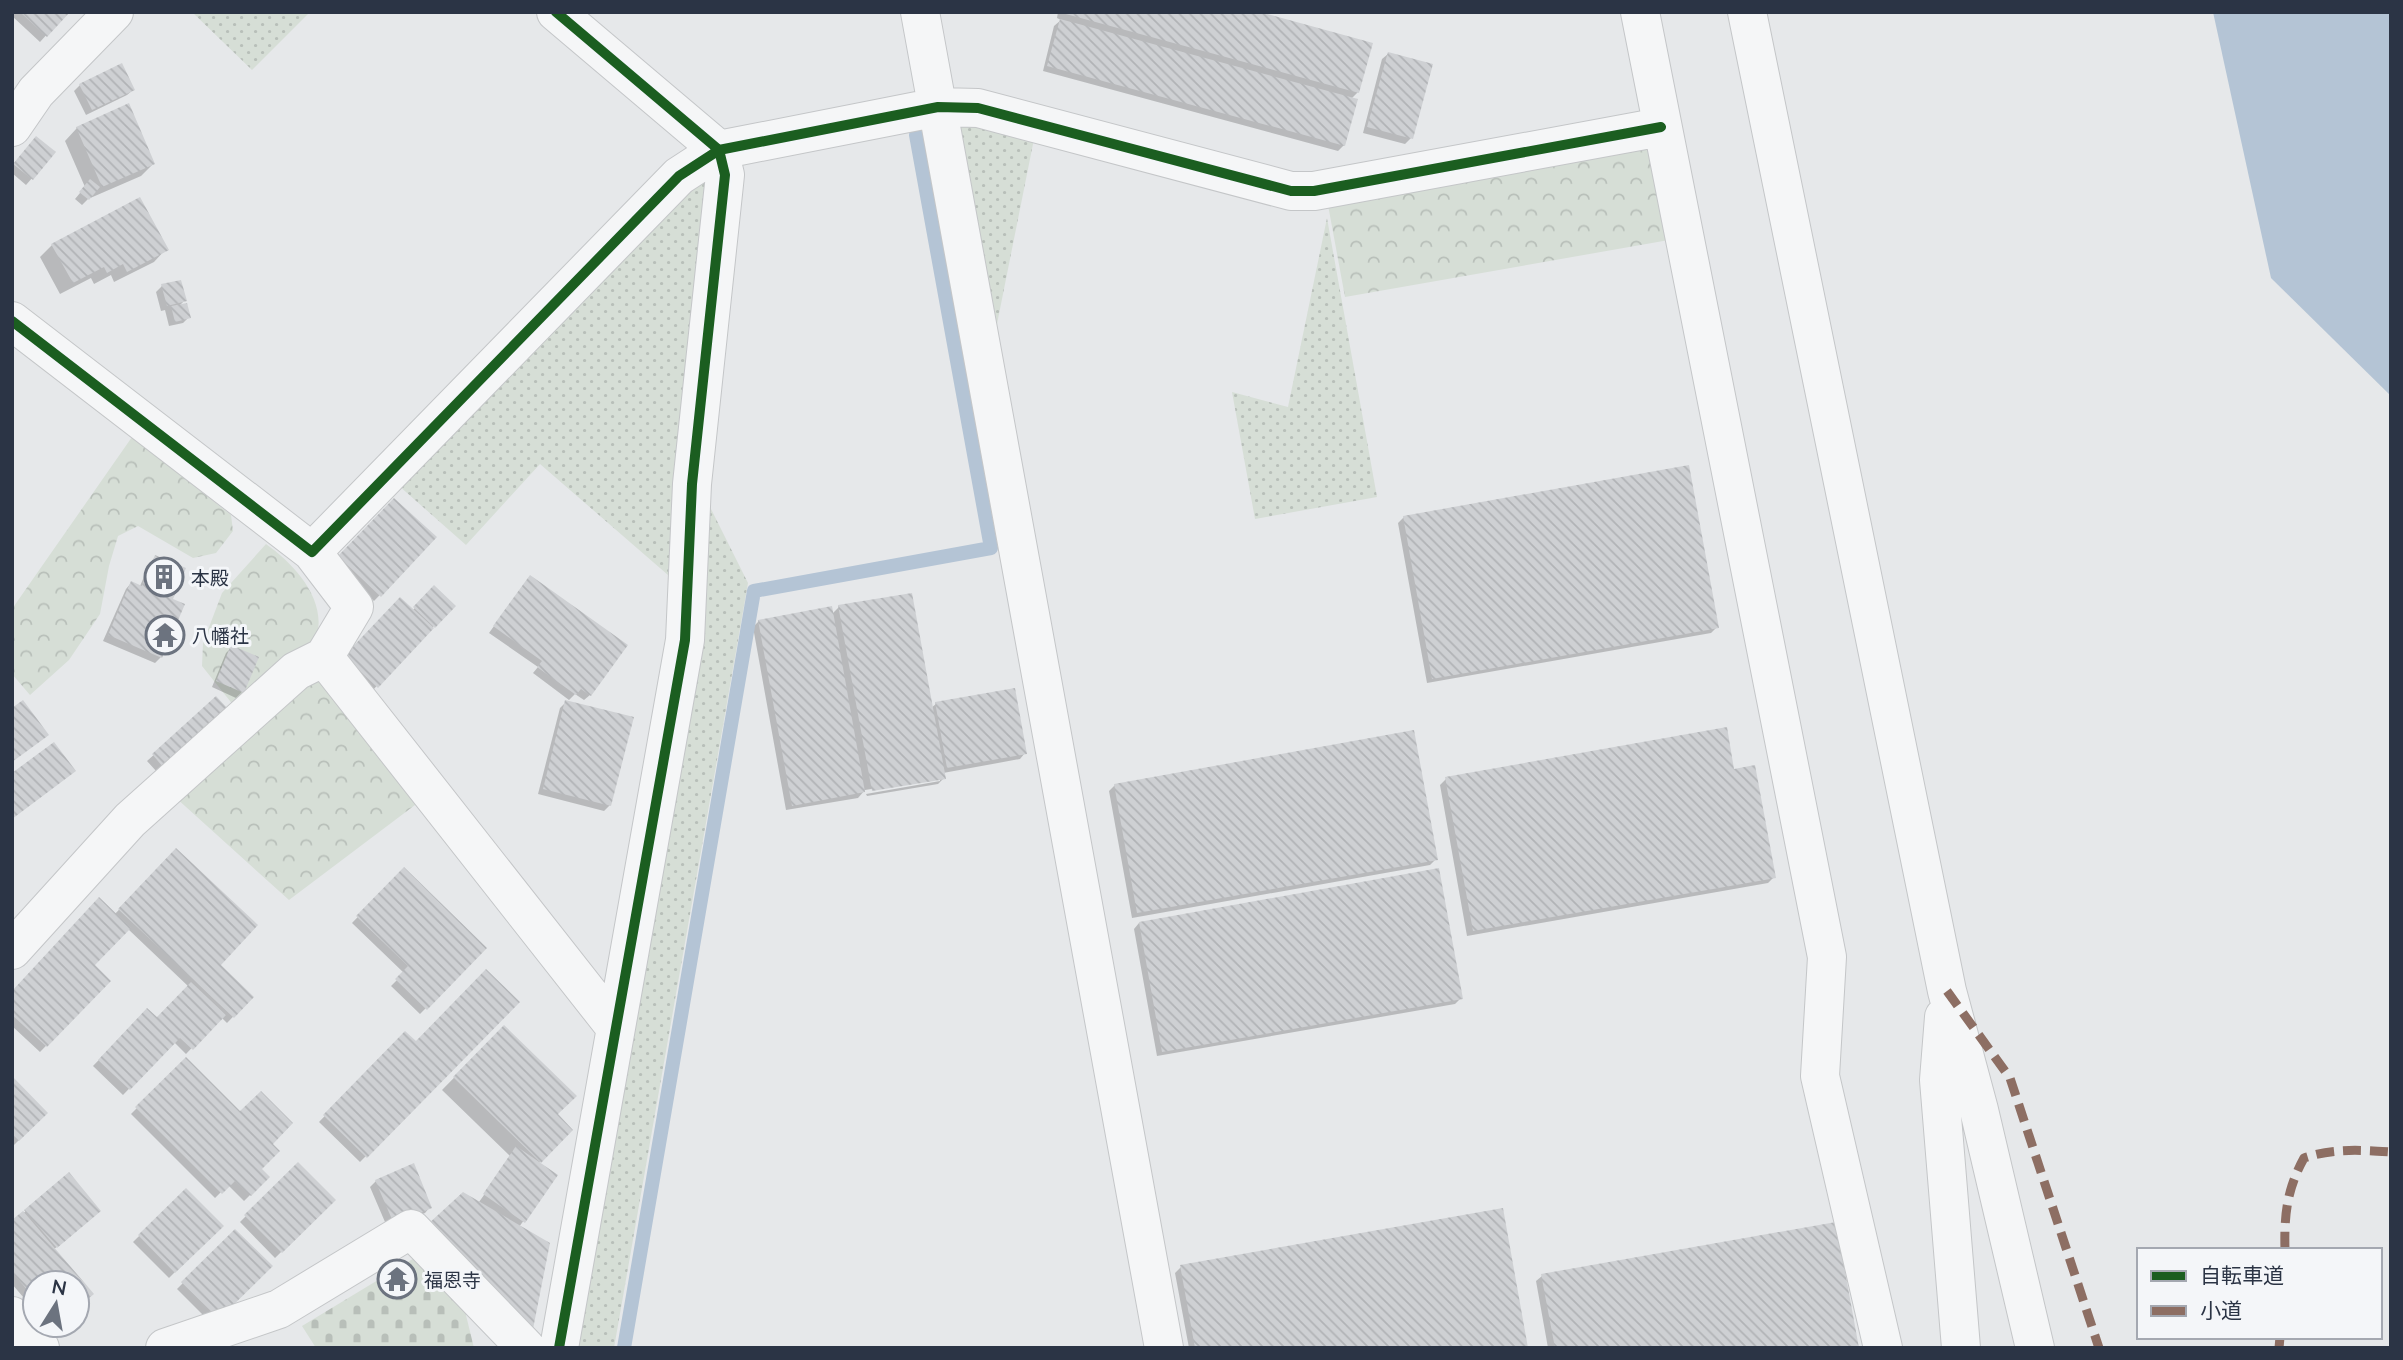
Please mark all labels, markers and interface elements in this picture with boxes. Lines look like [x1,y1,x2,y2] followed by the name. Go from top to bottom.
[143,556,185,598] building icon: 本殿
[191,566,229,589] place label: 本殿
[144,614,186,656] temple icon: 八幡社
[192,624,249,647] place label: 八幡社
[2137,1248,2382,1339] legend
[376,1258,418,1300] temple icon: 福恩寺
[2200,1262,2284,1287] text: 自転車道
[424,1268,481,1291] place label: 福恩寺
[21,1269,91,1339] north arrow
[50,1274,69,1300] text: N
[2200,1297,2242,1322] text: 小道

